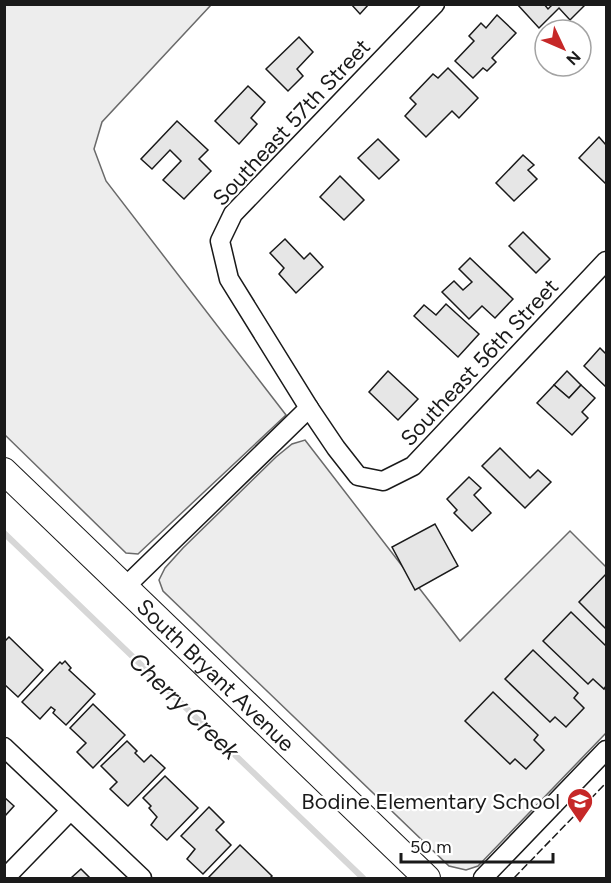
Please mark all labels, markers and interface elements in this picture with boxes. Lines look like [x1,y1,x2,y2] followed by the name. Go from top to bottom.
[533,18,593,78] north arrow
[207,33,376,211] street label: Southeast 57th Street
[562,47,585,69] text: N
[395,273,564,452] street label: Southeast 56th Street
[131,593,300,757] street label: South Bryant Avenue
[123,646,246,766] water label: Cherry Creek
[565,786,595,824] school or university icon: Bodine Elementary School
[301,788,560,815] place label: Bodine Elementary School
[401,826,552,864] scale bar
[410,836,452,858] text: 50 m

